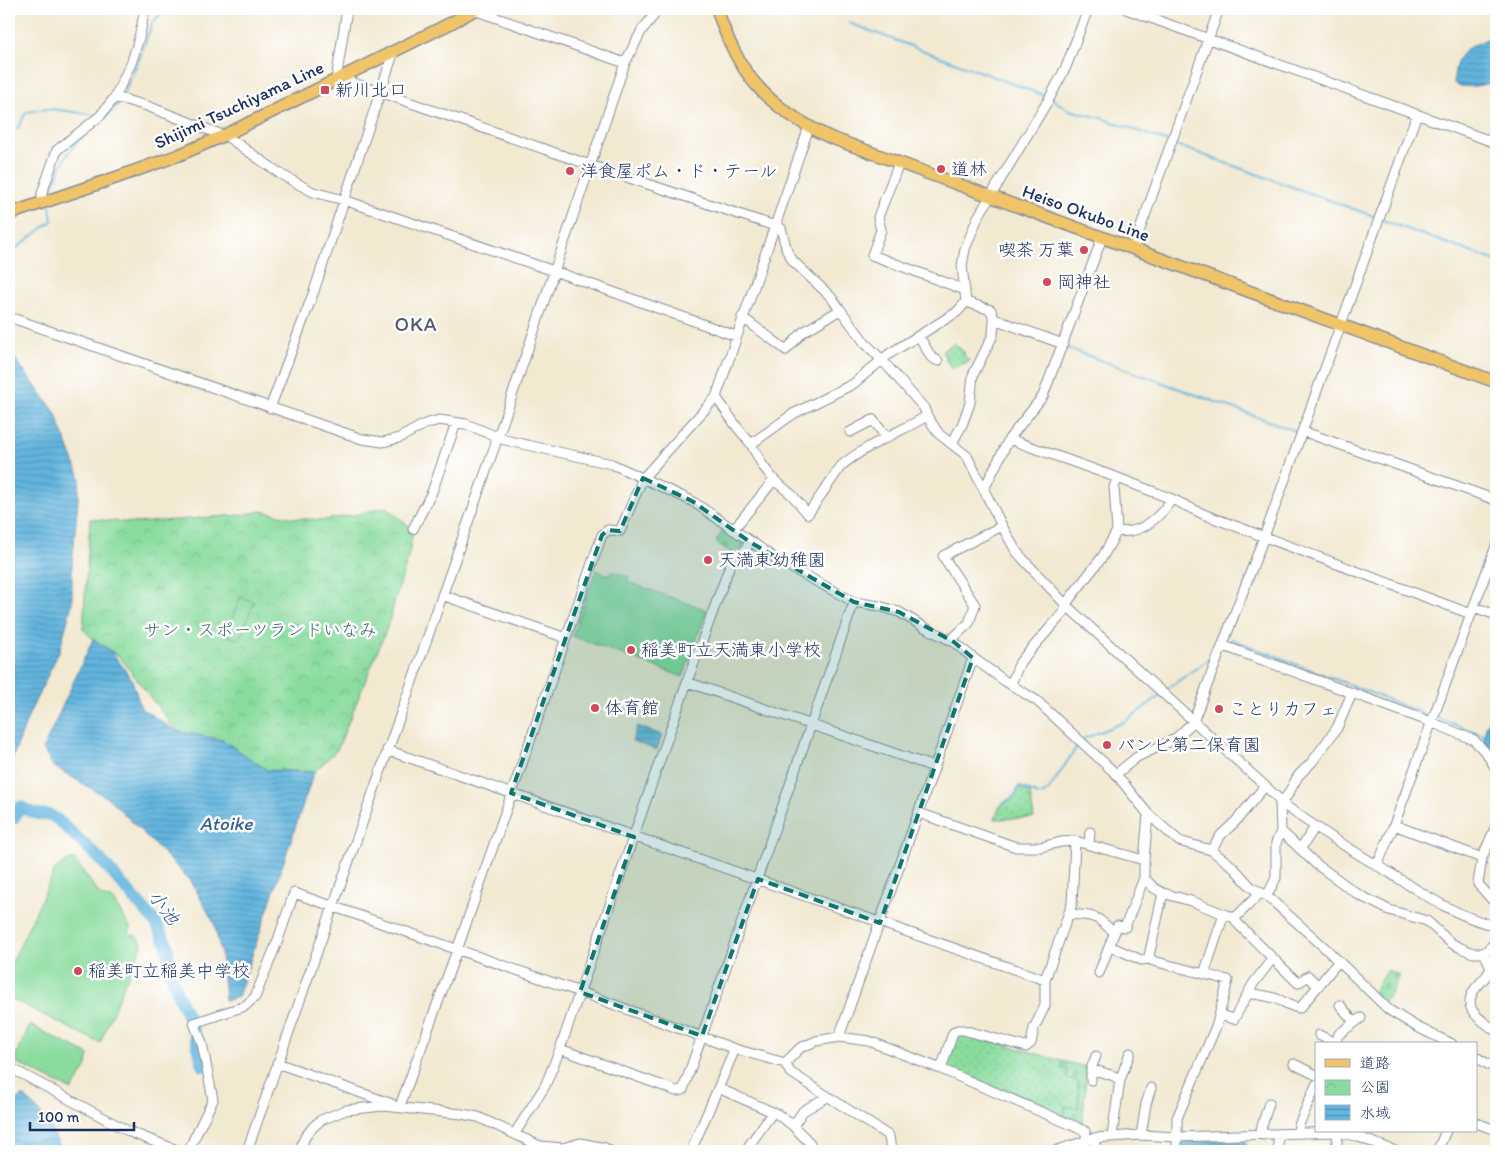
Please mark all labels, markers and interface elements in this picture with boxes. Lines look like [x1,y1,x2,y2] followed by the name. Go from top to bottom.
[151,56,327,154] street label: Shijimi Tsuchiyama Line
[335,79,407,101] place label: 新川北口
[319,84,331,96] marker: 新川北口
[951,158,987,180] place label: 道林
[580,160,777,182] place label: 洋食屋ポム・ド・テール
[935,163,947,175] marker: 道林
[564,165,576,177] marker: 洋食屋ポム・ド・テール
[1019,180,1153,246] street label: Heiso Okubo Line
[998,239,1074,261] place label: 喫茶 万葉
[1078,244,1090,256] marker: 喫茶 万葉
[1057,271,1111,293] place label: 岡神社
[1041,276,1053,288] marker: 岡神社
[394,312,438,336] district label: OKA
[718,549,826,571] place label: 天満東幼稚園
[702,554,714,566] marker: 天満東幼稚園
[143,619,377,641] park label: サン・スポーツランドいなみ
[641,639,821,661] place label: 稲美町立天満東小学校
[625,644,637,656] marker: 稲美町立天満東小学校
[605,697,659,719] place label: 体育館
[1229,698,1337,720] place label: ことりカフェ
[589,702,601,714] marker: 体育館
[1213,703,1225,715] marker: ことりカフェ
[1117,734,1261,756] place label: バンビ第二保育園
[1101,739,1113,751] marker: バンビ第二保育園
[200,812,253,835] water label: Atoike
[143,885,185,930] water label: 小池
[88,960,250,982] place label: 稲美町立稲美中学校
[72,965,84,977] marker: 稲美町立稲美中学校
[1315,1042,1478,1132] legend
[1360,1054,1390,1072] text: 道路
[1360,1078,1390,1096] text: 公園
[30,1100,134,1132] scale bar
[1360,1104,1390,1122] text: 水域
[38,1108,80,1126] text: 100 m

